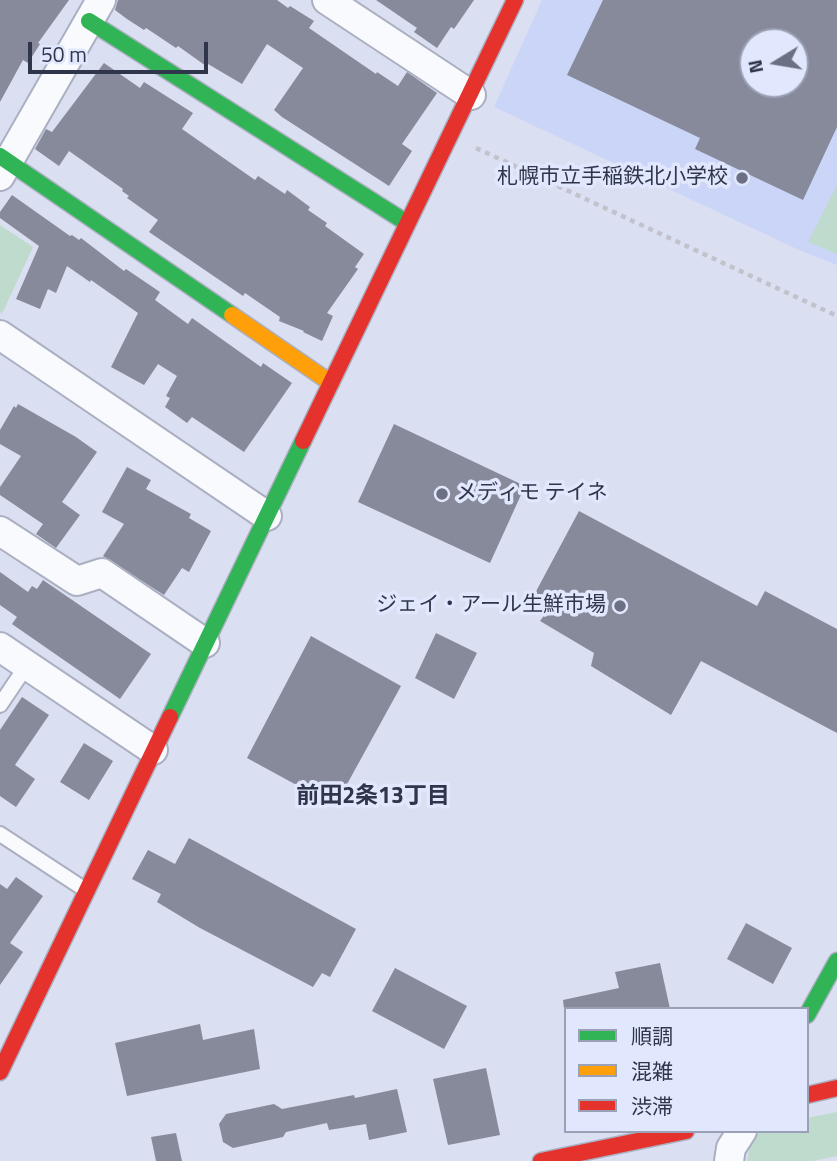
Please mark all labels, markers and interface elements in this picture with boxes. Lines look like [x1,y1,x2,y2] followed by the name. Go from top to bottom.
[32,28,212,72] scale bar
[739,28,809,98] north arrow
[41,38,87,70] text: 50 m
[739,57,770,76] text: N
[497,165,728,191] place label: 札幌市立手稲鉄北小学校
[734,170,750,186] marker: 札幌市立手稲鉄北小学校
[456,481,608,507] place label: メディモ テイネ
[434,486,450,502] marker: メディモ テイネ
[376,593,606,619] place label: ジェイ・アール生鮮市場
[612,598,628,614] marker: ジェイ・アール生鮮市場
[296,783,450,811] district label: 前田2条13丁目
[564,1007,809,1133] legend
[631,1020,673,1052] text: 順調
[631,1055,673,1087] text: 混雑
[631,1090,673,1122] text: 渋滞

